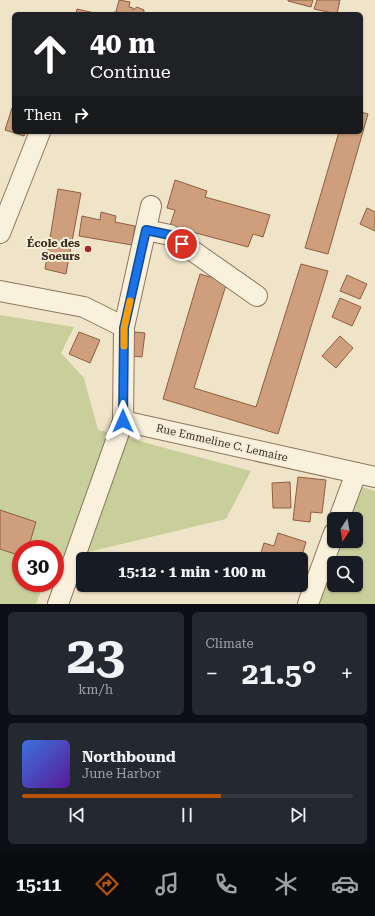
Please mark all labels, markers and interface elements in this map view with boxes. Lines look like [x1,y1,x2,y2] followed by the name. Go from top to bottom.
[90,27,155,60] text: 40 m
[24,28,76,80] icon: ahead
[90,61,171,82] text: Continue
[70,104,92,126] icon: right
[24,106,62,124] text: Then
[165,227,199,261] pin
[171,233,193,255] icon: arrive
[27,236,80,263] place label: École des Soeurs
[83,244,93,254] marker: École des Soeurs
[102,400,144,442] position arrow
[155,421,289,465] street label: Rue Emmeline C. Lemaire
[327,512,363,548] north arrow
[327,512,363,592] map controls
[12,540,64,592] speed limit sign: 30
[327,556,363,592] button: search
[118,563,266,581] text: 15:12 · 1 min · 100 m
[67,625,125,686] text: 23
[206,636,254,651] text: Climate
[242,656,317,691] text: 21.5°
[206,661,218,686] text: −
[341,661,353,686] text: +
[78,682,113,697] text: km/h
[82,748,176,766] text: Northbound
[82,766,161,781] text: June Harbor
[66,804,88,826] icon: previous
[176,804,198,826] icon: pause
[287,804,309,826] icon: next
[93,870,121,898] icon: directions
[153,870,181,898] icon: music
[212,870,240,898] icon: phone
[272,870,300,898] icon: climate
[331,870,359,898] icon: car
[16,874,62,895] text: 15:11

